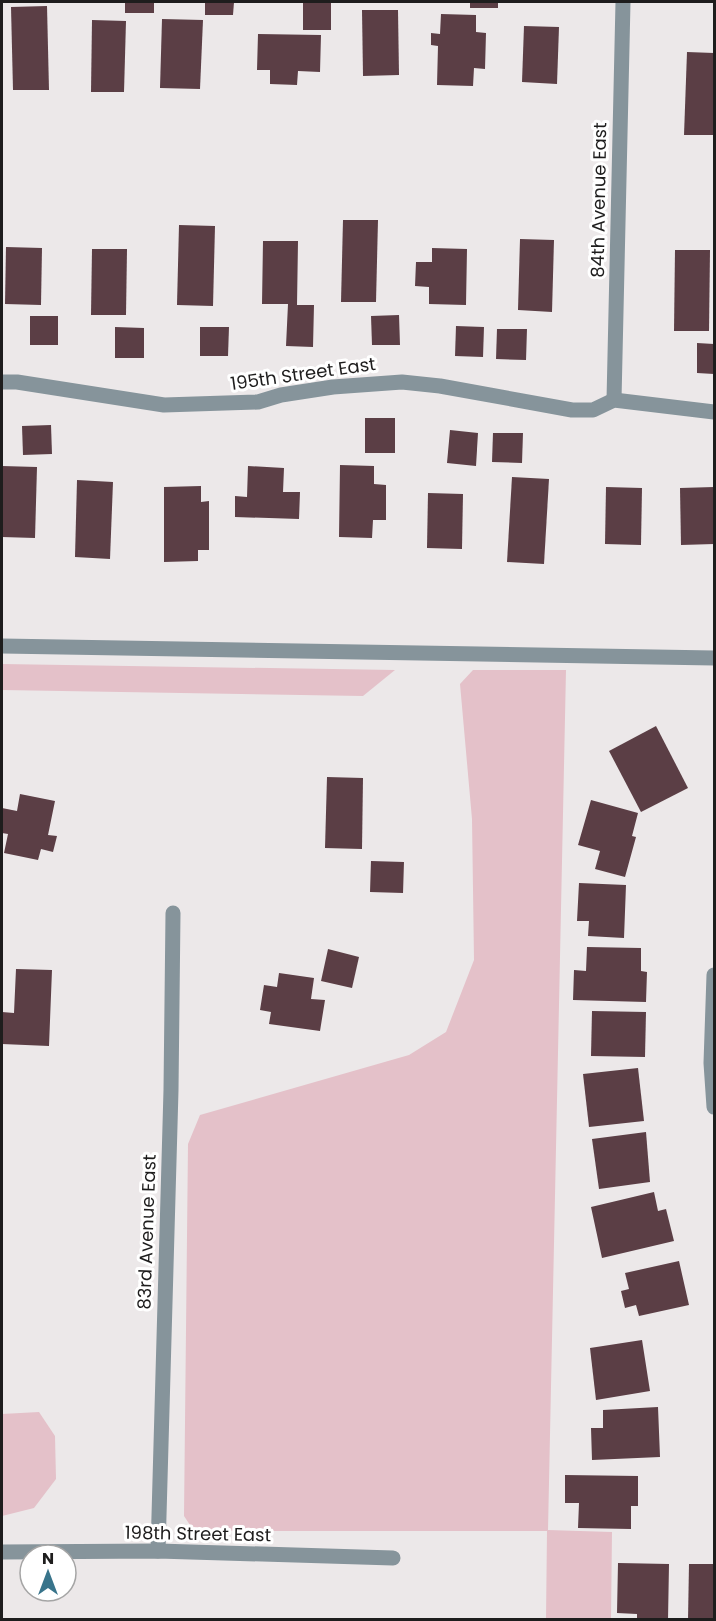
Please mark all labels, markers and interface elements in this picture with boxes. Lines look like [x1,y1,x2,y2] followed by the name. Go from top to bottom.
[585,122,612,278] street label: 84th Avenue East
[229,351,377,396] street label: 195th Street East
[131,1154,162,1310] street label: 83rd Avenue East
[125,1520,271,1547] street label: 198th Street East
[18,1543,78,1603] north arrow
[42,1547,54,1570] text: N

